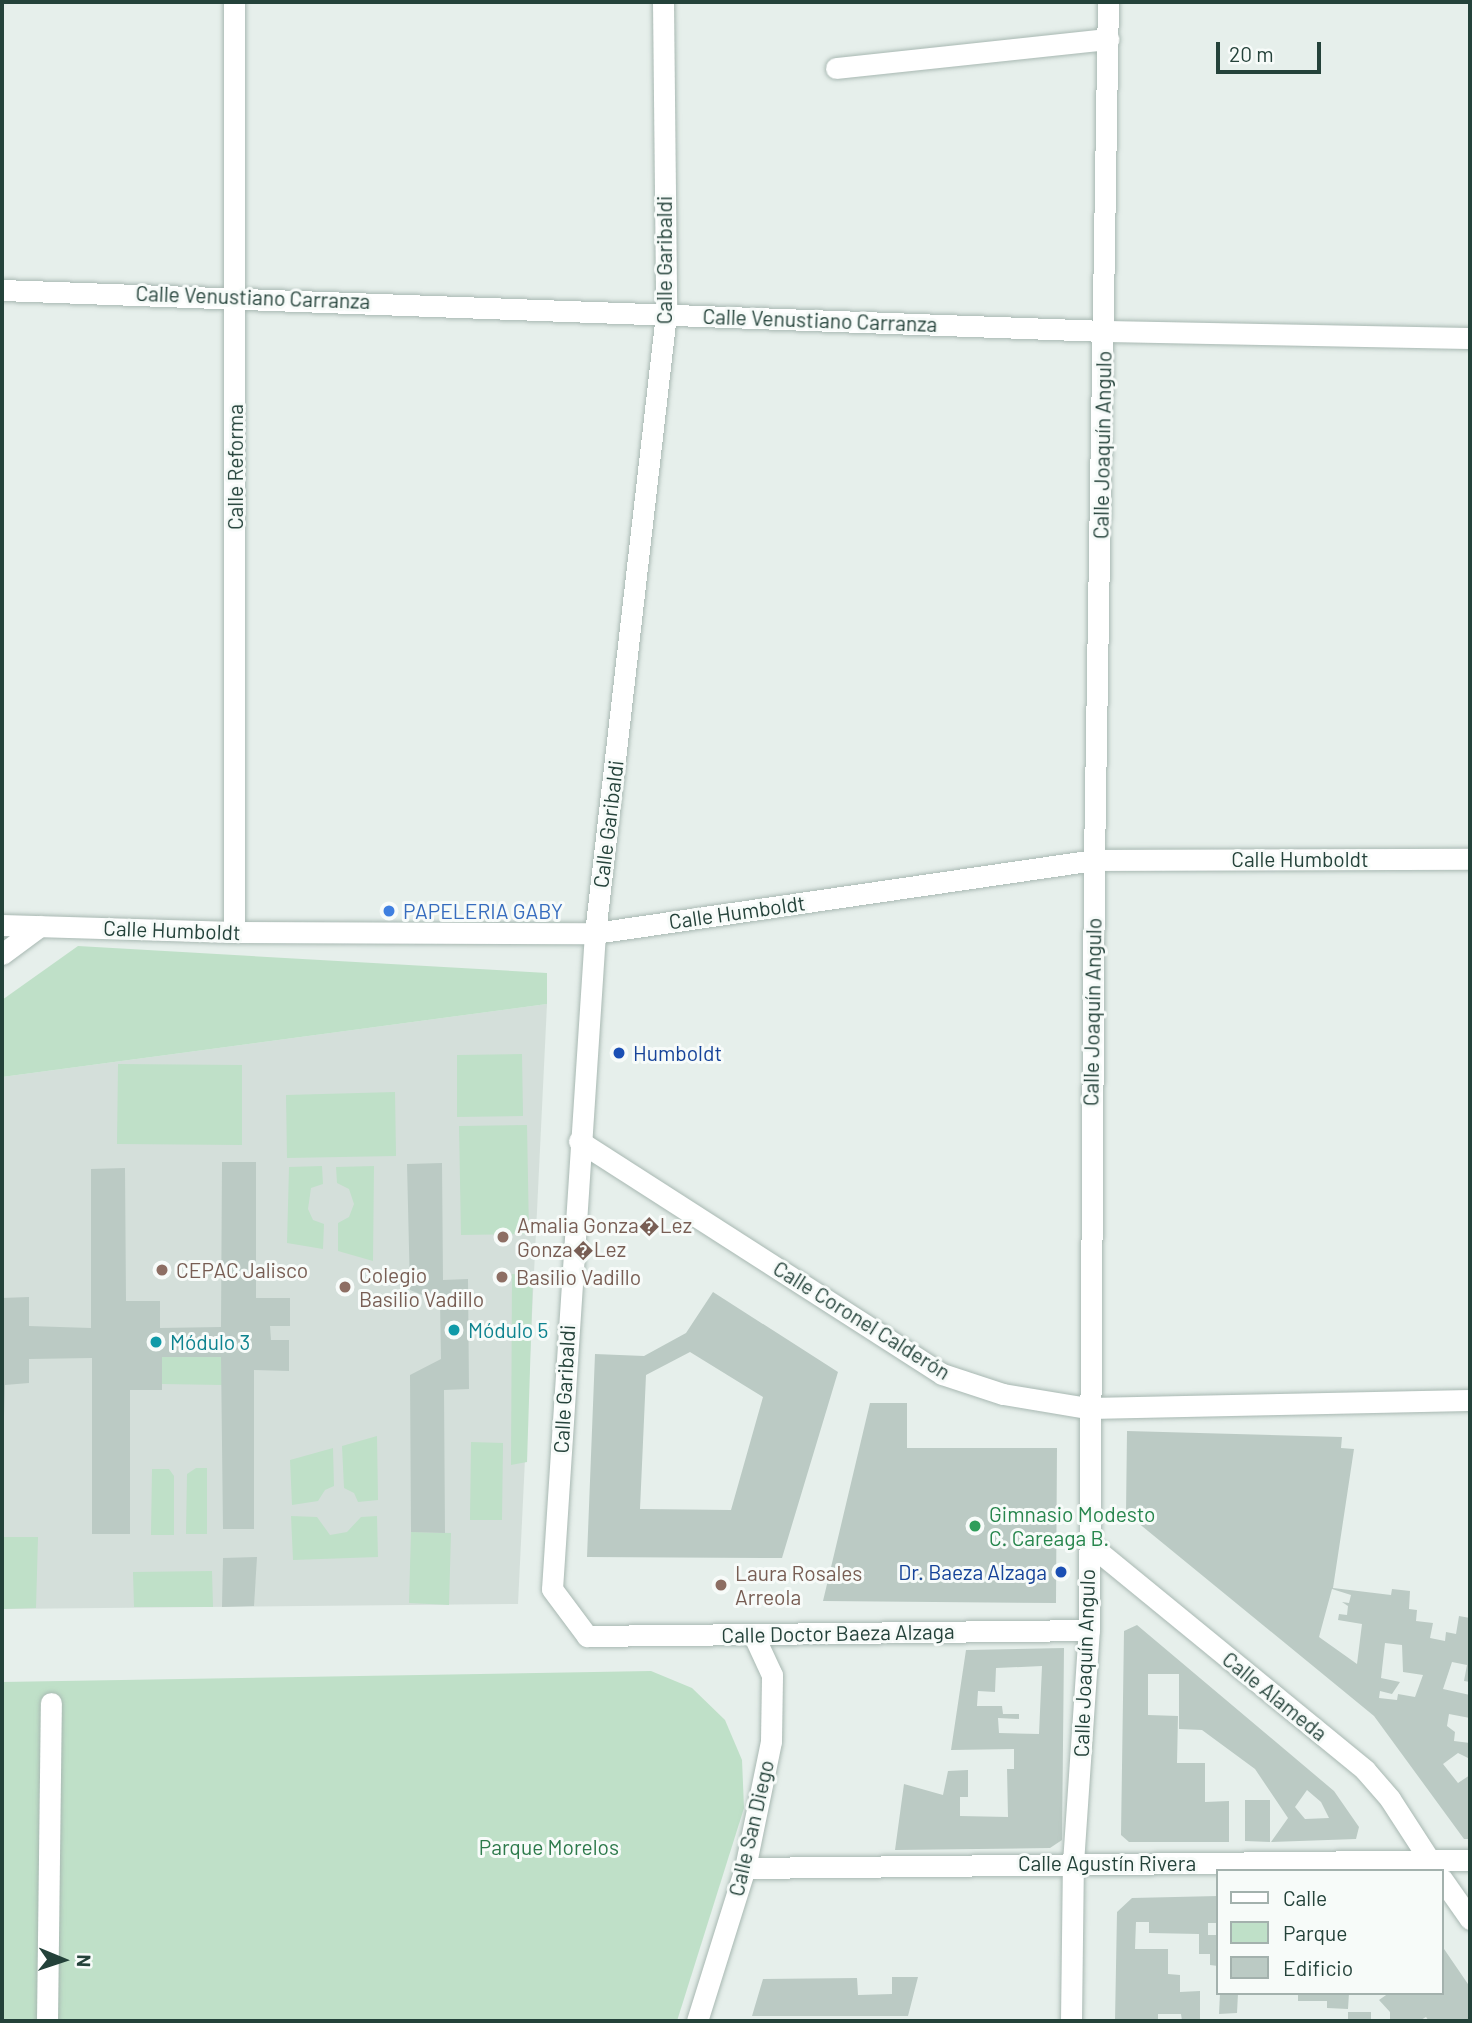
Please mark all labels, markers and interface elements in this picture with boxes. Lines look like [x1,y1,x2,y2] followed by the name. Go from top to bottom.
[1220,28,1325,72] scale bar
[1229,41,1274,66] text: 20 m
[651,196,677,324] street label: Calle Garibaldi
[135,280,371,314] street label: Calle Venustiano Carranza
[702,303,938,337] street label: Calle Venustiano Carranza
[1088,351,1116,539] street label: Calle Joaquín Angulo
[222,404,248,530] street label: Calle Reforma
[588,759,628,889] street label: Calle Garibaldi
[1231,846,1369,872] street label: Calle Humboldt
[667,890,807,934] street label: Calle Humboldt
[403,898,563,924] place label: PAPELERIA GABY
[381,903,397,919] marker: PAPELERIA GABY
[103,915,241,945] street label: Calle Humboldt
[1078,918,1106,1106] street label: Calle Joaquín Angulo
[633,1040,722,1066] place label: Humboldt
[611,1045,627,1061] marker: Humboldt
[517,1212,692,1262] place label: Amalia Gonza�Lez Gonza�Lez
[495,1229,511,1245] marker: Amalia Gonza�Lez Gonza�Lez
[769,1255,955,1385] street label: Calle Coronel Calderón
[176,1257,308,1283] place label: CEPAC Jalisco
[154,1262,170,1278] marker: CEPAC Jalisco
[359,1262,484,1312] place label: Colegio Basilio Vadillo
[516,1264,641,1290] place label: Basilio Vadillo
[494,1269,510,1285] marker: Basilio Vadillo
[337,1279,353,1295] marker: Colegio Basilio Vadillo
[468,1317,548,1343] place label: Módulo 5
[446,1322,462,1338] marker: Módulo 5
[548,1324,580,1454] street label: Calle Garibaldi
[170,1329,250,1355] place label: Módulo 3
[148,1334,164,1350] marker: Módulo 3
[989,1501,1156,1551] place label: Gimnasio Modesto C. Careaga B.
[967,1518,983,1534] marker: Gimnasio Modesto C. Careaga B.
[898,1559,1047,1585] place label: Dr. Baeza Alzaga
[735,1560,862,1610] place label: Laura Rosales Arreola
[1053,1564,1069,1580] marker: Dr. Baeza Alzaga
[1068,1568,1100,1758] street label: Calle Joaquín Angulo
[713,1577,729,1593] marker: Laura Rosales Arreola
[721,1618,955,1648] street label: Calle Doctor Baeza Alzaga
[1218,1646,1332,1746] street label: Calle Alameda
[723,1757,779,1899] street label: Calle San Diego
[479,1834,619,1860] park label: Parque Morelos
[1018,1850,1196,1876] street label: Calle Agustín Rivera
[1216,1869,1444,1995] legend
[1283,1885,1327,1910] text: Calle
[1283,1920,1348,1945] text: Parque
[28,1925,98,1995] north arrow
[73,1954,96,1967] text: N
[1283,1955,1353,1980] text: Edificio

